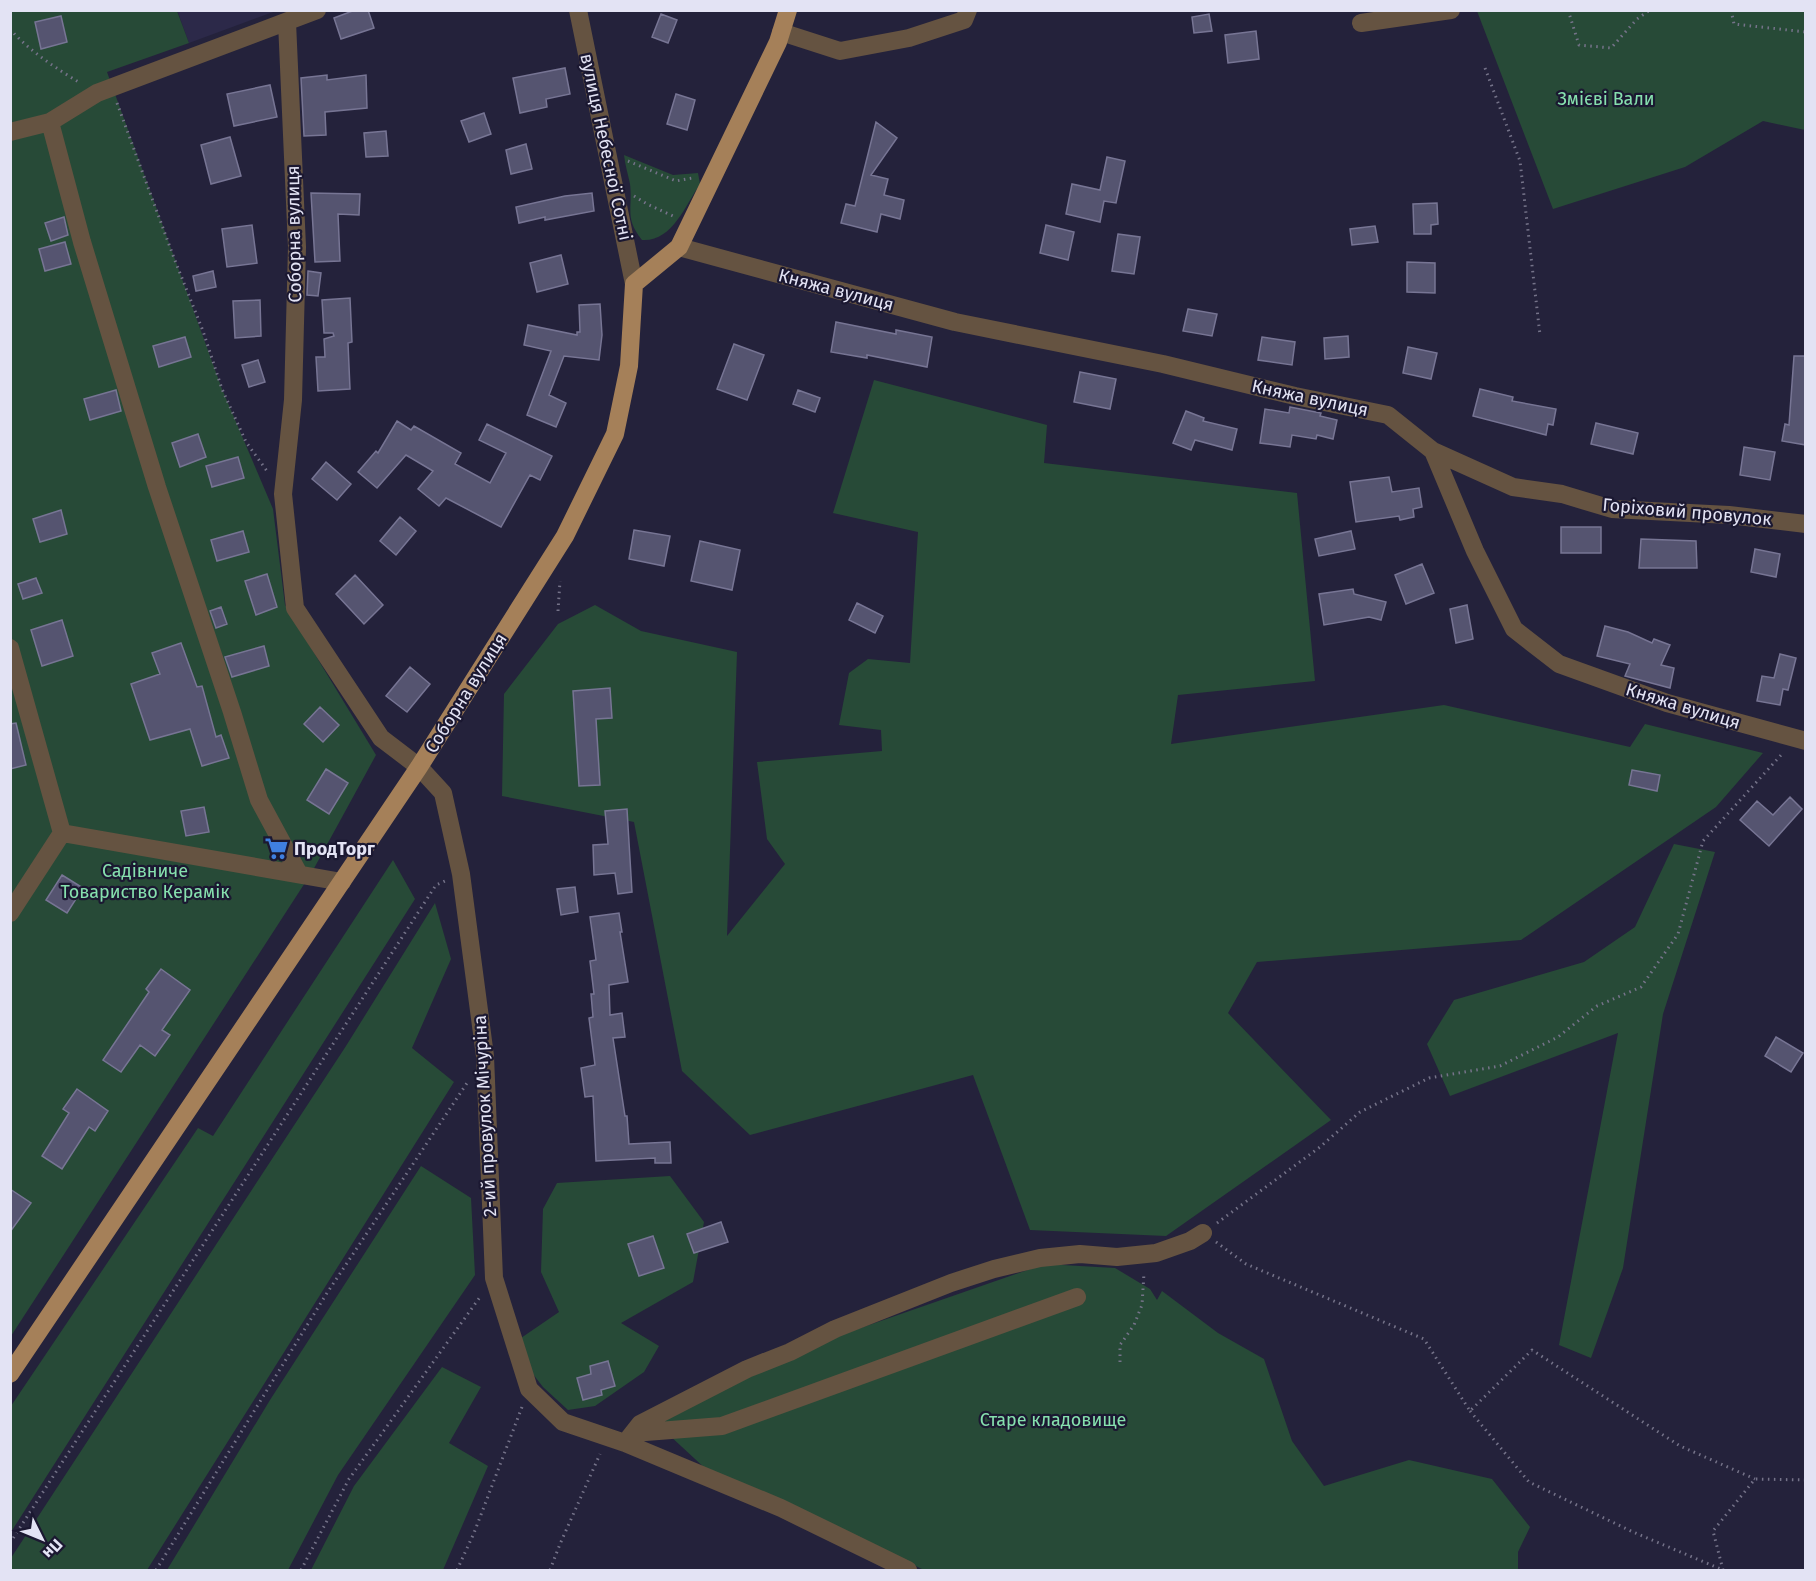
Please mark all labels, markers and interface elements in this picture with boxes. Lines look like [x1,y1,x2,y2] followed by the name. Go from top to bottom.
[575,52,637,242] street label: вулиця Небесної Сотні
[1557,88,1655,110] park label: Змієві Вали
[282,165,306,303] street label: Соборна вулиця
[776,264,896,316] street label: Княжа вулиця
[1250,375,1370,421] street label: Княжа вулиця
[1601,494,1773,530] street label: Горіховий провулок
[420,629,512,757] street label: Соборна вулиця
[1623,678,1743,734] street label: Княжа вулиця
[263,836,289,862] supermarket icon: ПродТорг
[294,838,375,860] place label: ПродТорг
[60,860,230,903] park label: Садівниче Товариство Керамік
[469,1015,501,1217] street label: 2-ий провулок Мічуріна
[980,1409,1126,1431] park label: Старе кладовище
[12,1509,72,1569] north arrow
[39,1535,66,1563] text: Пн

